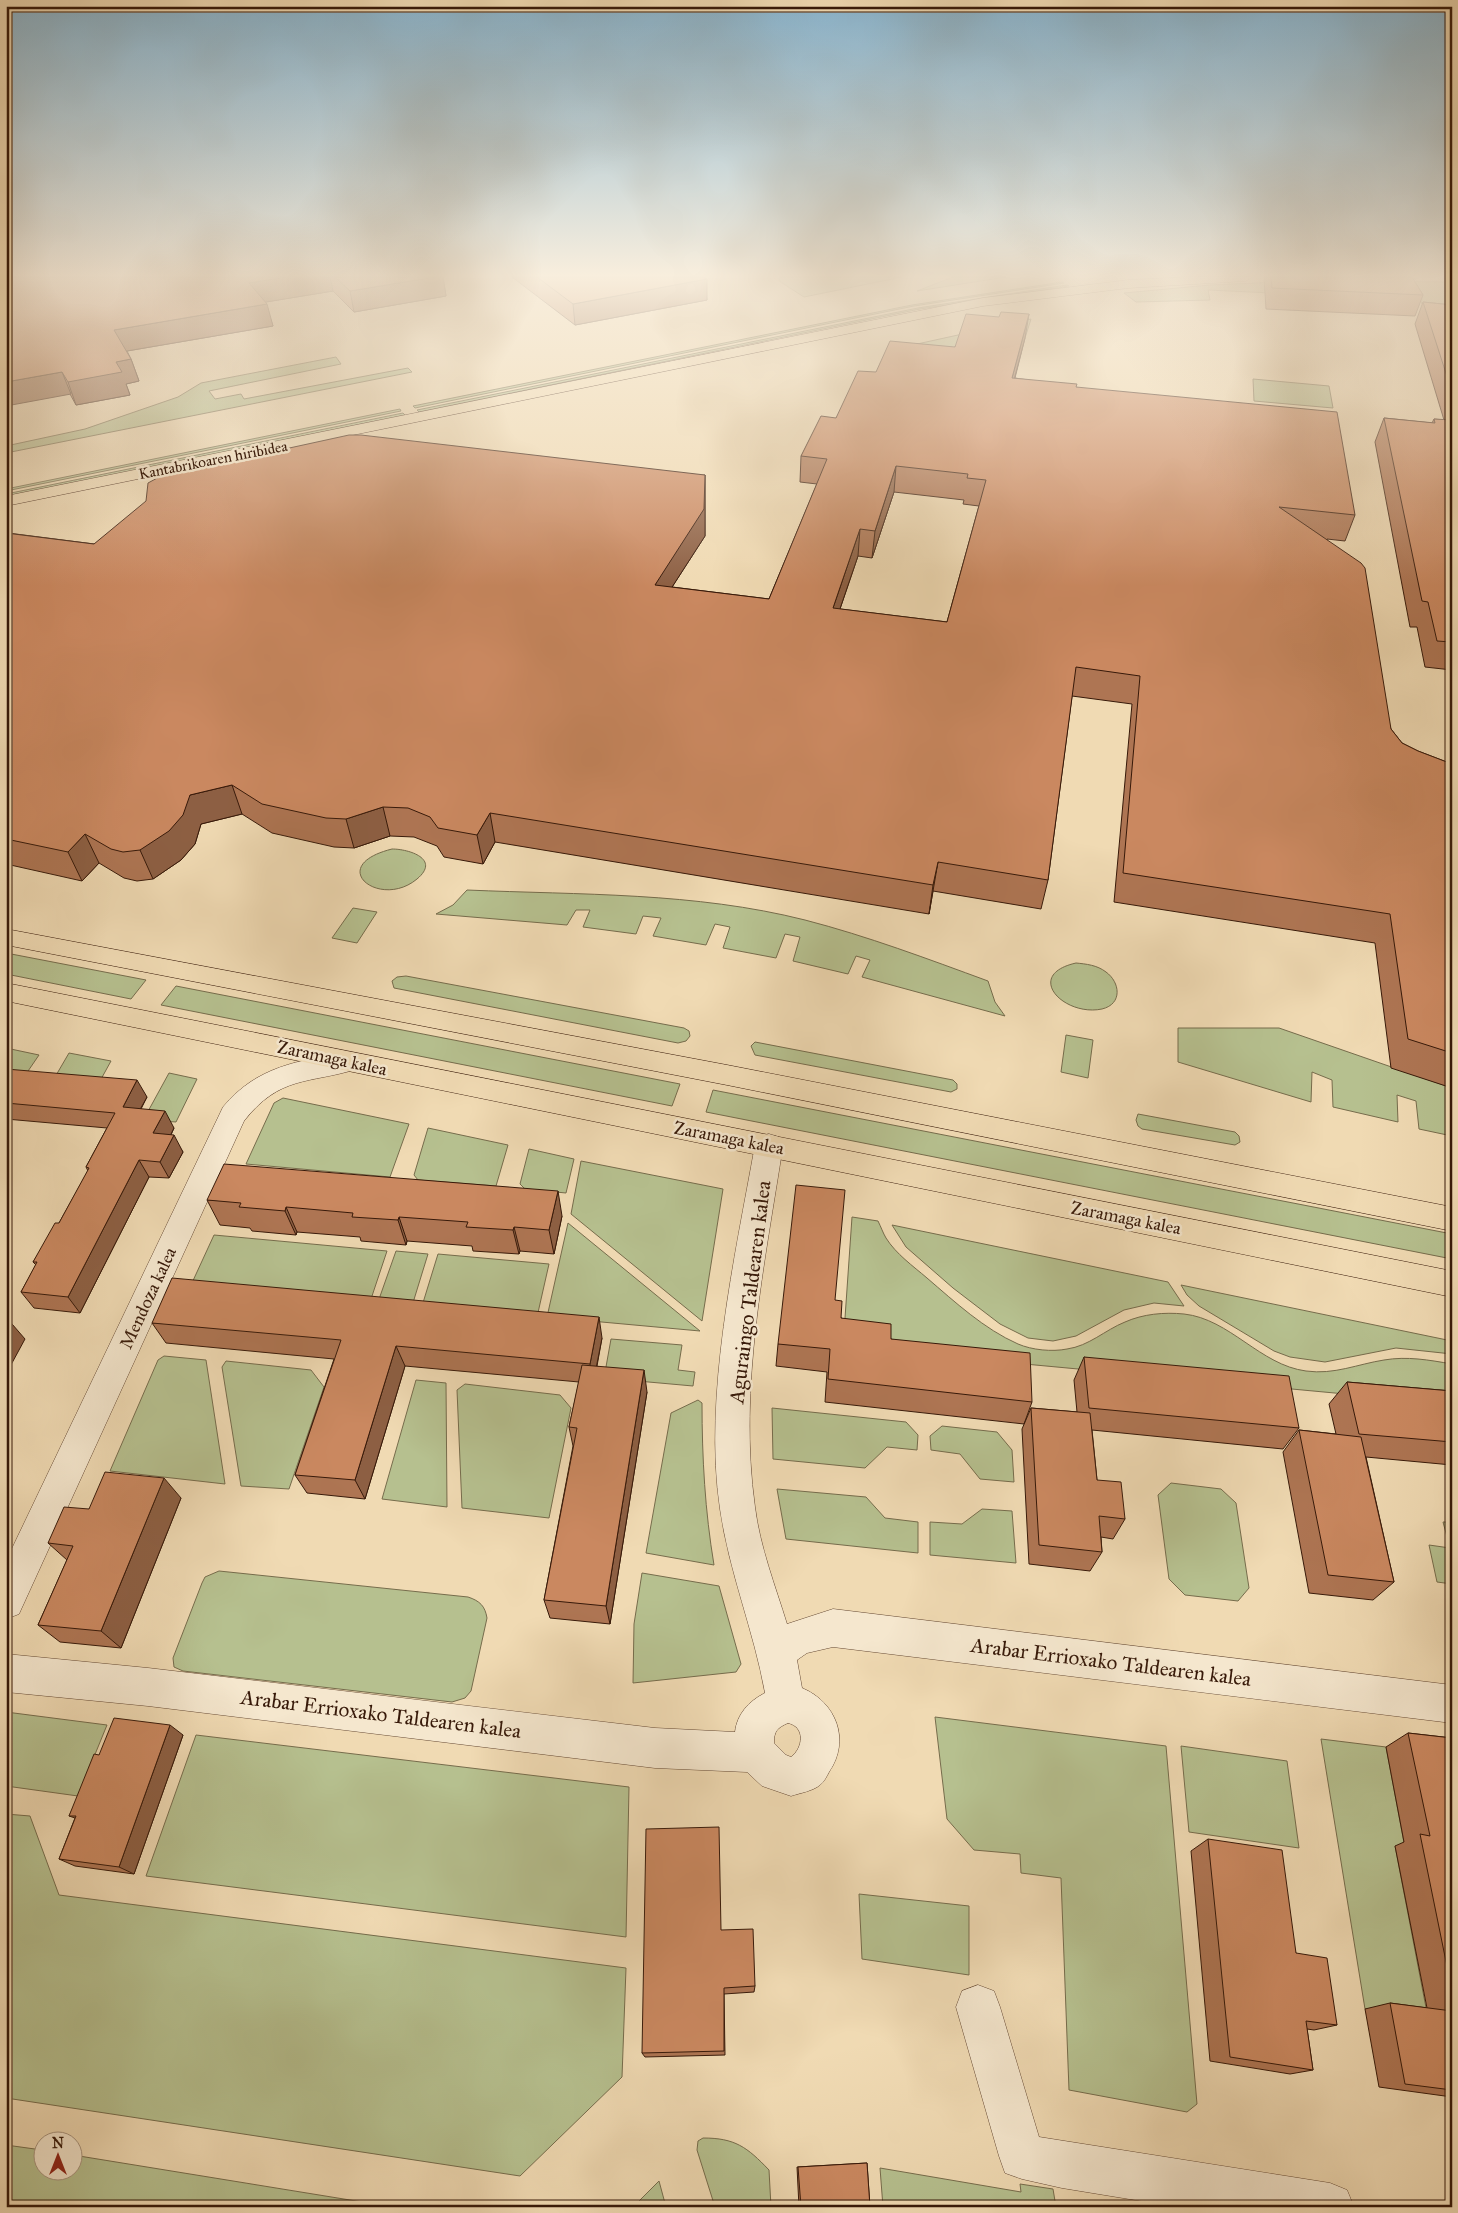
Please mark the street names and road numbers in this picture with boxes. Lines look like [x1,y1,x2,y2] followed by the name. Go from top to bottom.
[137,437,290,483] street label: Kantabrikoaren hiribidea
[275,1036,389,1081] street label: Zaramaga kalea
[672,1117,786,1161] street label: Zaramaga kalea
[723,1179,777,1406] street label: Aguraingo Taldearen kalea
[1069,1197,1183,1241] street label: Zaramaga kalea
[115,1243,181,1352] street label: Mendoza kalea
[968,1632,1253,1692] street label: Arabar Errioxako Taldearen kalea
[238,1684,523,1744] street label: Arabar Errioxako Taldearen kalea

